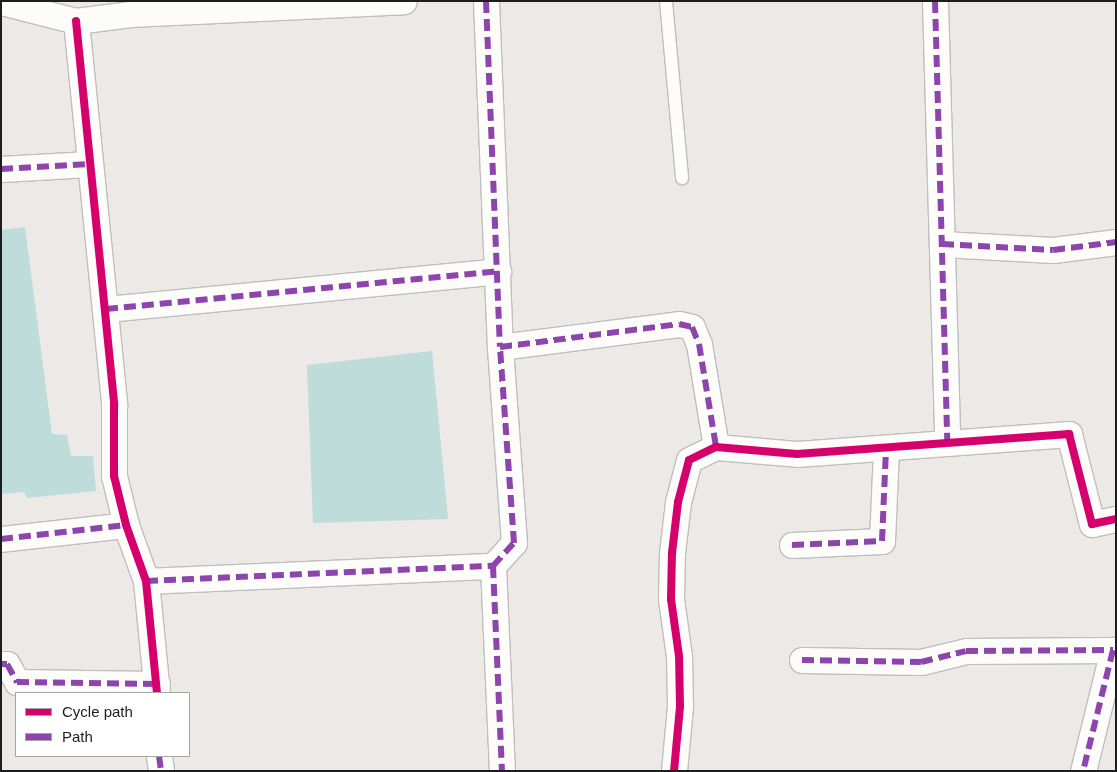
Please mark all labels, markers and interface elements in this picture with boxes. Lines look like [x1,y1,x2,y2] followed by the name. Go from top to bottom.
[15,692,190,757] legend
[62,703,133,720] text: Cycle path
[62,728,93,745] text: Path

